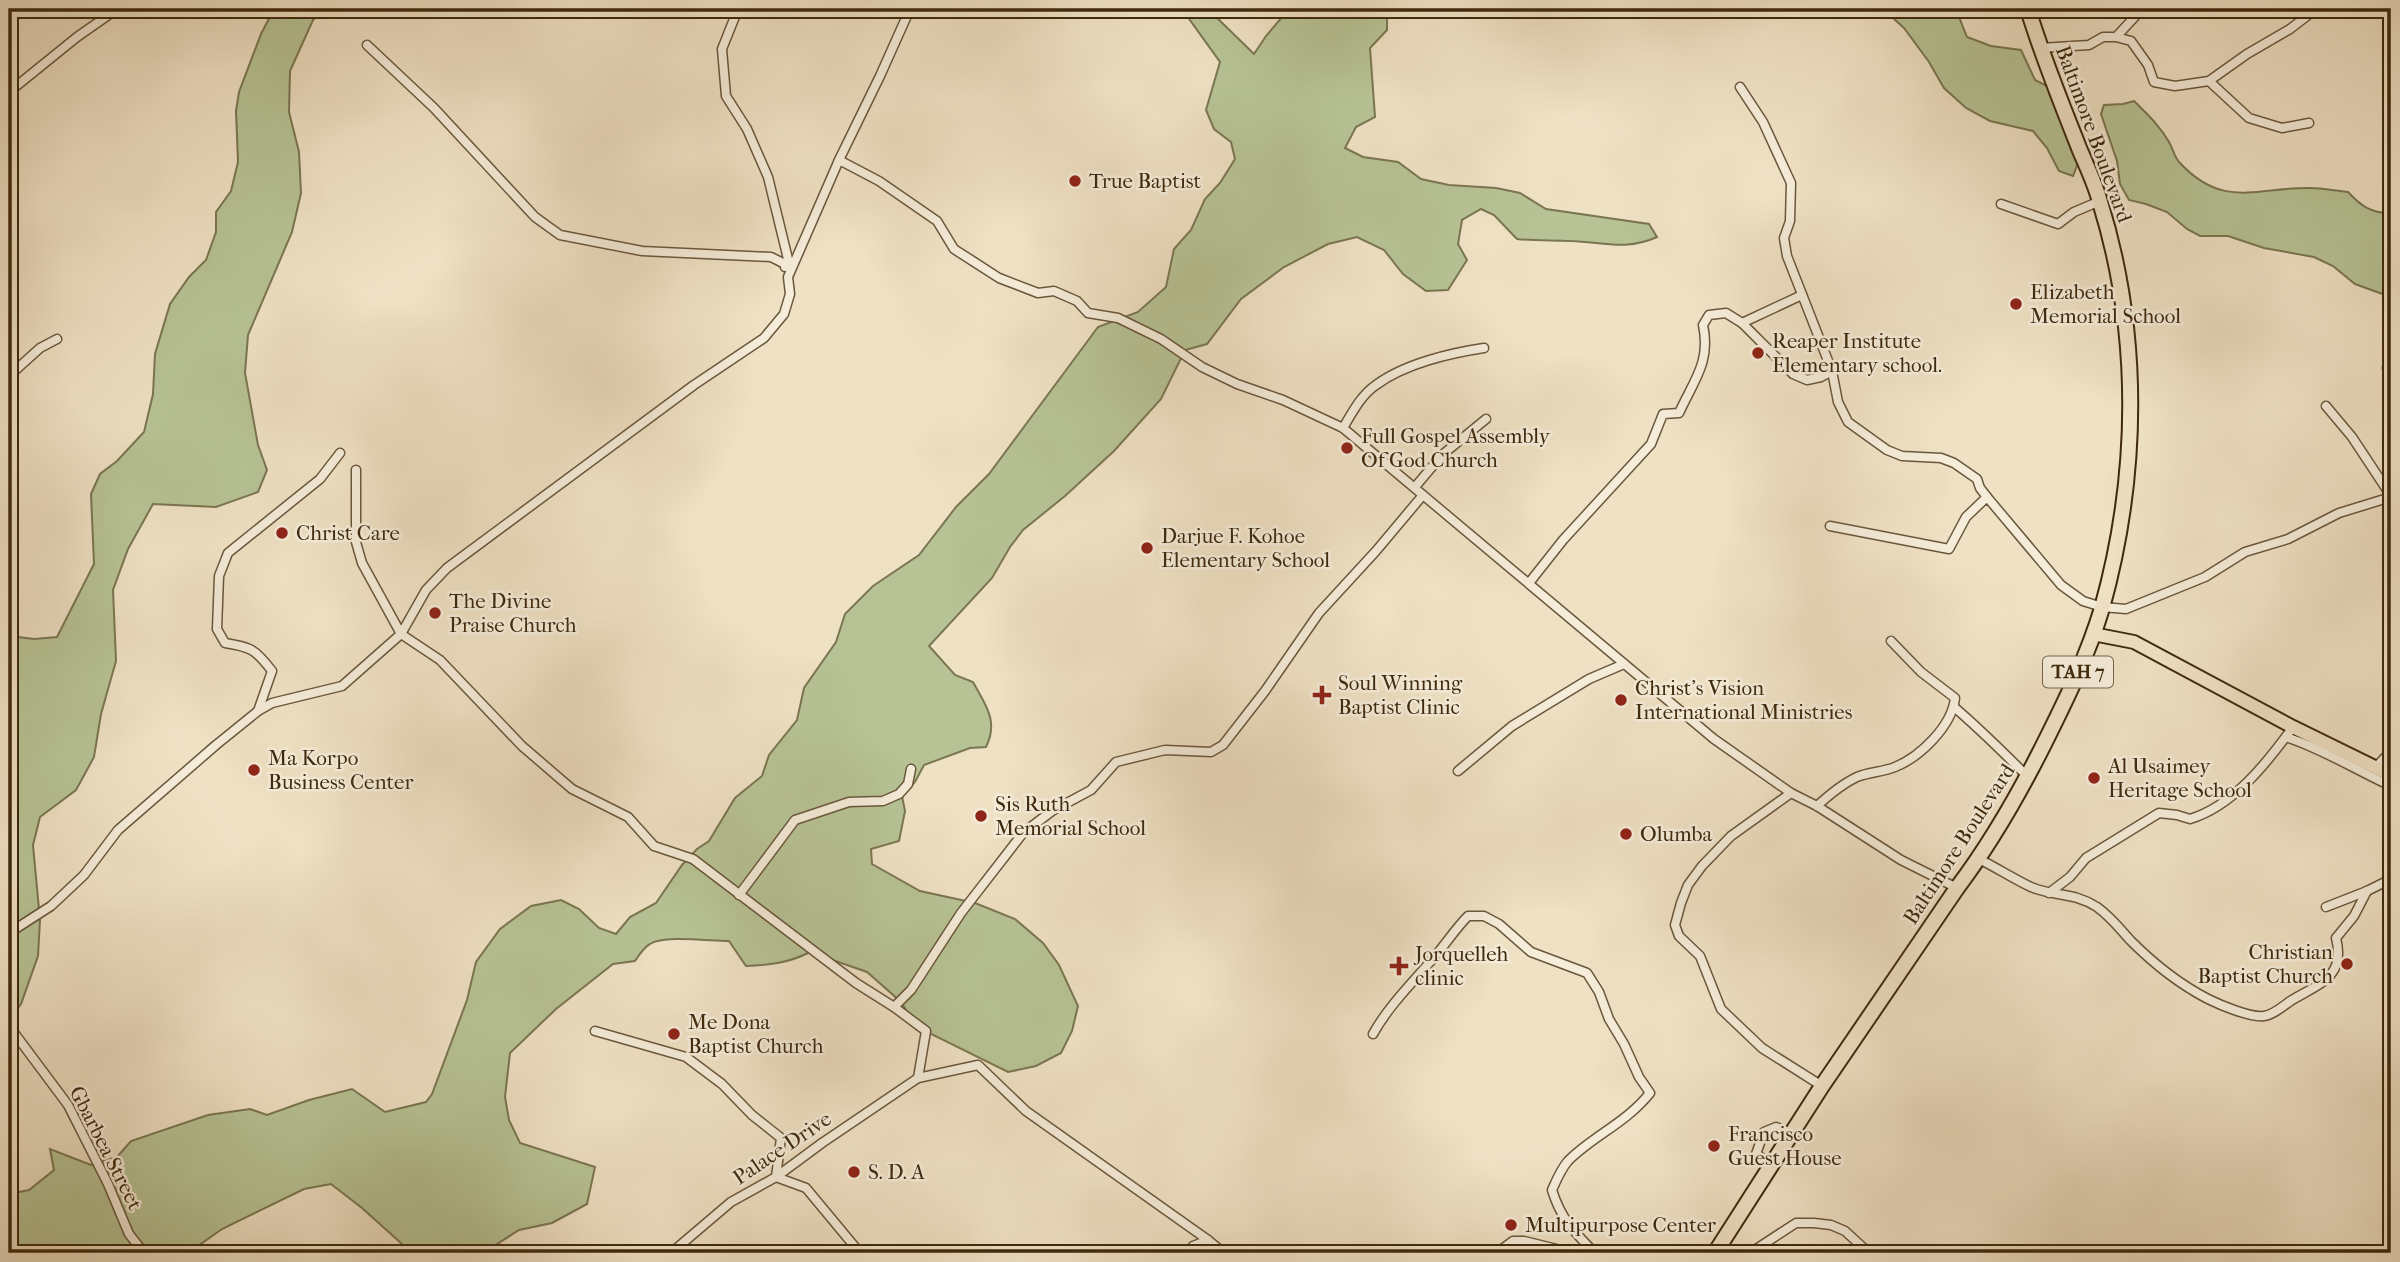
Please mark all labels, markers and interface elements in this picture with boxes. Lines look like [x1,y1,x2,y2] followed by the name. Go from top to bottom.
[2051,42,2137,226] street label: Baltimore Boulevard
[1089,169,1202,193] place label: True Baptist
[1067,173,1083,189] marker: True Baptist
[2030,280,2181,328] place label: Elizabeth Memorial School
[2008,296,2024,312] marker: Elizabeth Memorial School
[1772,329,1942,377] place label: Reaper Institute Elementary school.
[1750,345,1766,361] marker: Reaper Institute Elementary school.
[1361,424,1551,472] place label: Full Gospel Assembly Of God Church
[1339,440,1355,456] marker: Full Gospel Assembly Of God Church
[296,521,400,545] place label: Christ Care
[1161,524,1330,572] place label: Darjue F. Kohoe Elementary School
[274,525,290,541] marker: Christ Care
[1139,540,1155,556] marker: Darjue F. Kohoe Elementary School
[449,589,577,637] place label: The Divine Praise Church
[427,605,443,621] marker: The Divine Praise Church
[2043,656,2113,688] road number: TAH 7
[1338,671,1463,719] place label: Soul Winning Baptist Clinic
[1635,676,1853,724] place label: Christ's Vision International Ministries
[1312,685,1332,705] marker: Soul Winning Baptist Clinic
[1613,692,1629,708] marker: Christ's Vision International Ministries
[268,746,413,794] place label: Ma Korpo Business Center
[2107,754,2252,802] place label: Al Usaimey Heritage School
[1898,759,2020,929] street label: Baltimore Boulevard
[246,762,262,778] marker: Ma Korpo Business Center
[2086,770,2102,786] marker: Al Usaimey Heritage School
[995,792,1146,840] place label: Sis Ruth Memorial School
[973,808,989,824] marker: Sis Ruth Memorial School
[1640,822,1713,846] place label: Olumba
[1618,826,1634,842] marker: Olumba
[2197,940,2333,988] place label: Christian Baptist Church
[1413,942,1509,990] place label: Jorquelleh clinic
[1389,956,1409,976] marker: Jorquelleh clinic
[2339,956,2355,972] marker: Christian Baptist Church
[688,1010,824,1058] place label: Me Dona Baptist Church
[666,1026,682,1042] marker: Me Dona Baptist Church
[65,1082,148,1214] street label: Gbarbea Street
[728,1106,836,1190] street label: Palace Drive
[1728,1122,1842,1170] place label: Francisco Guest House
[1706,1138,1722,1154] marker: Francisco Guest House
[868,1160,925,1184] place label: S. D. A
[846,1164,862,1180] marker: S. D. A
[1525,1213,1716,1237] place label: Multipurpose Center
[1503,1217,1519,1233] marker: Multipurpose Center

